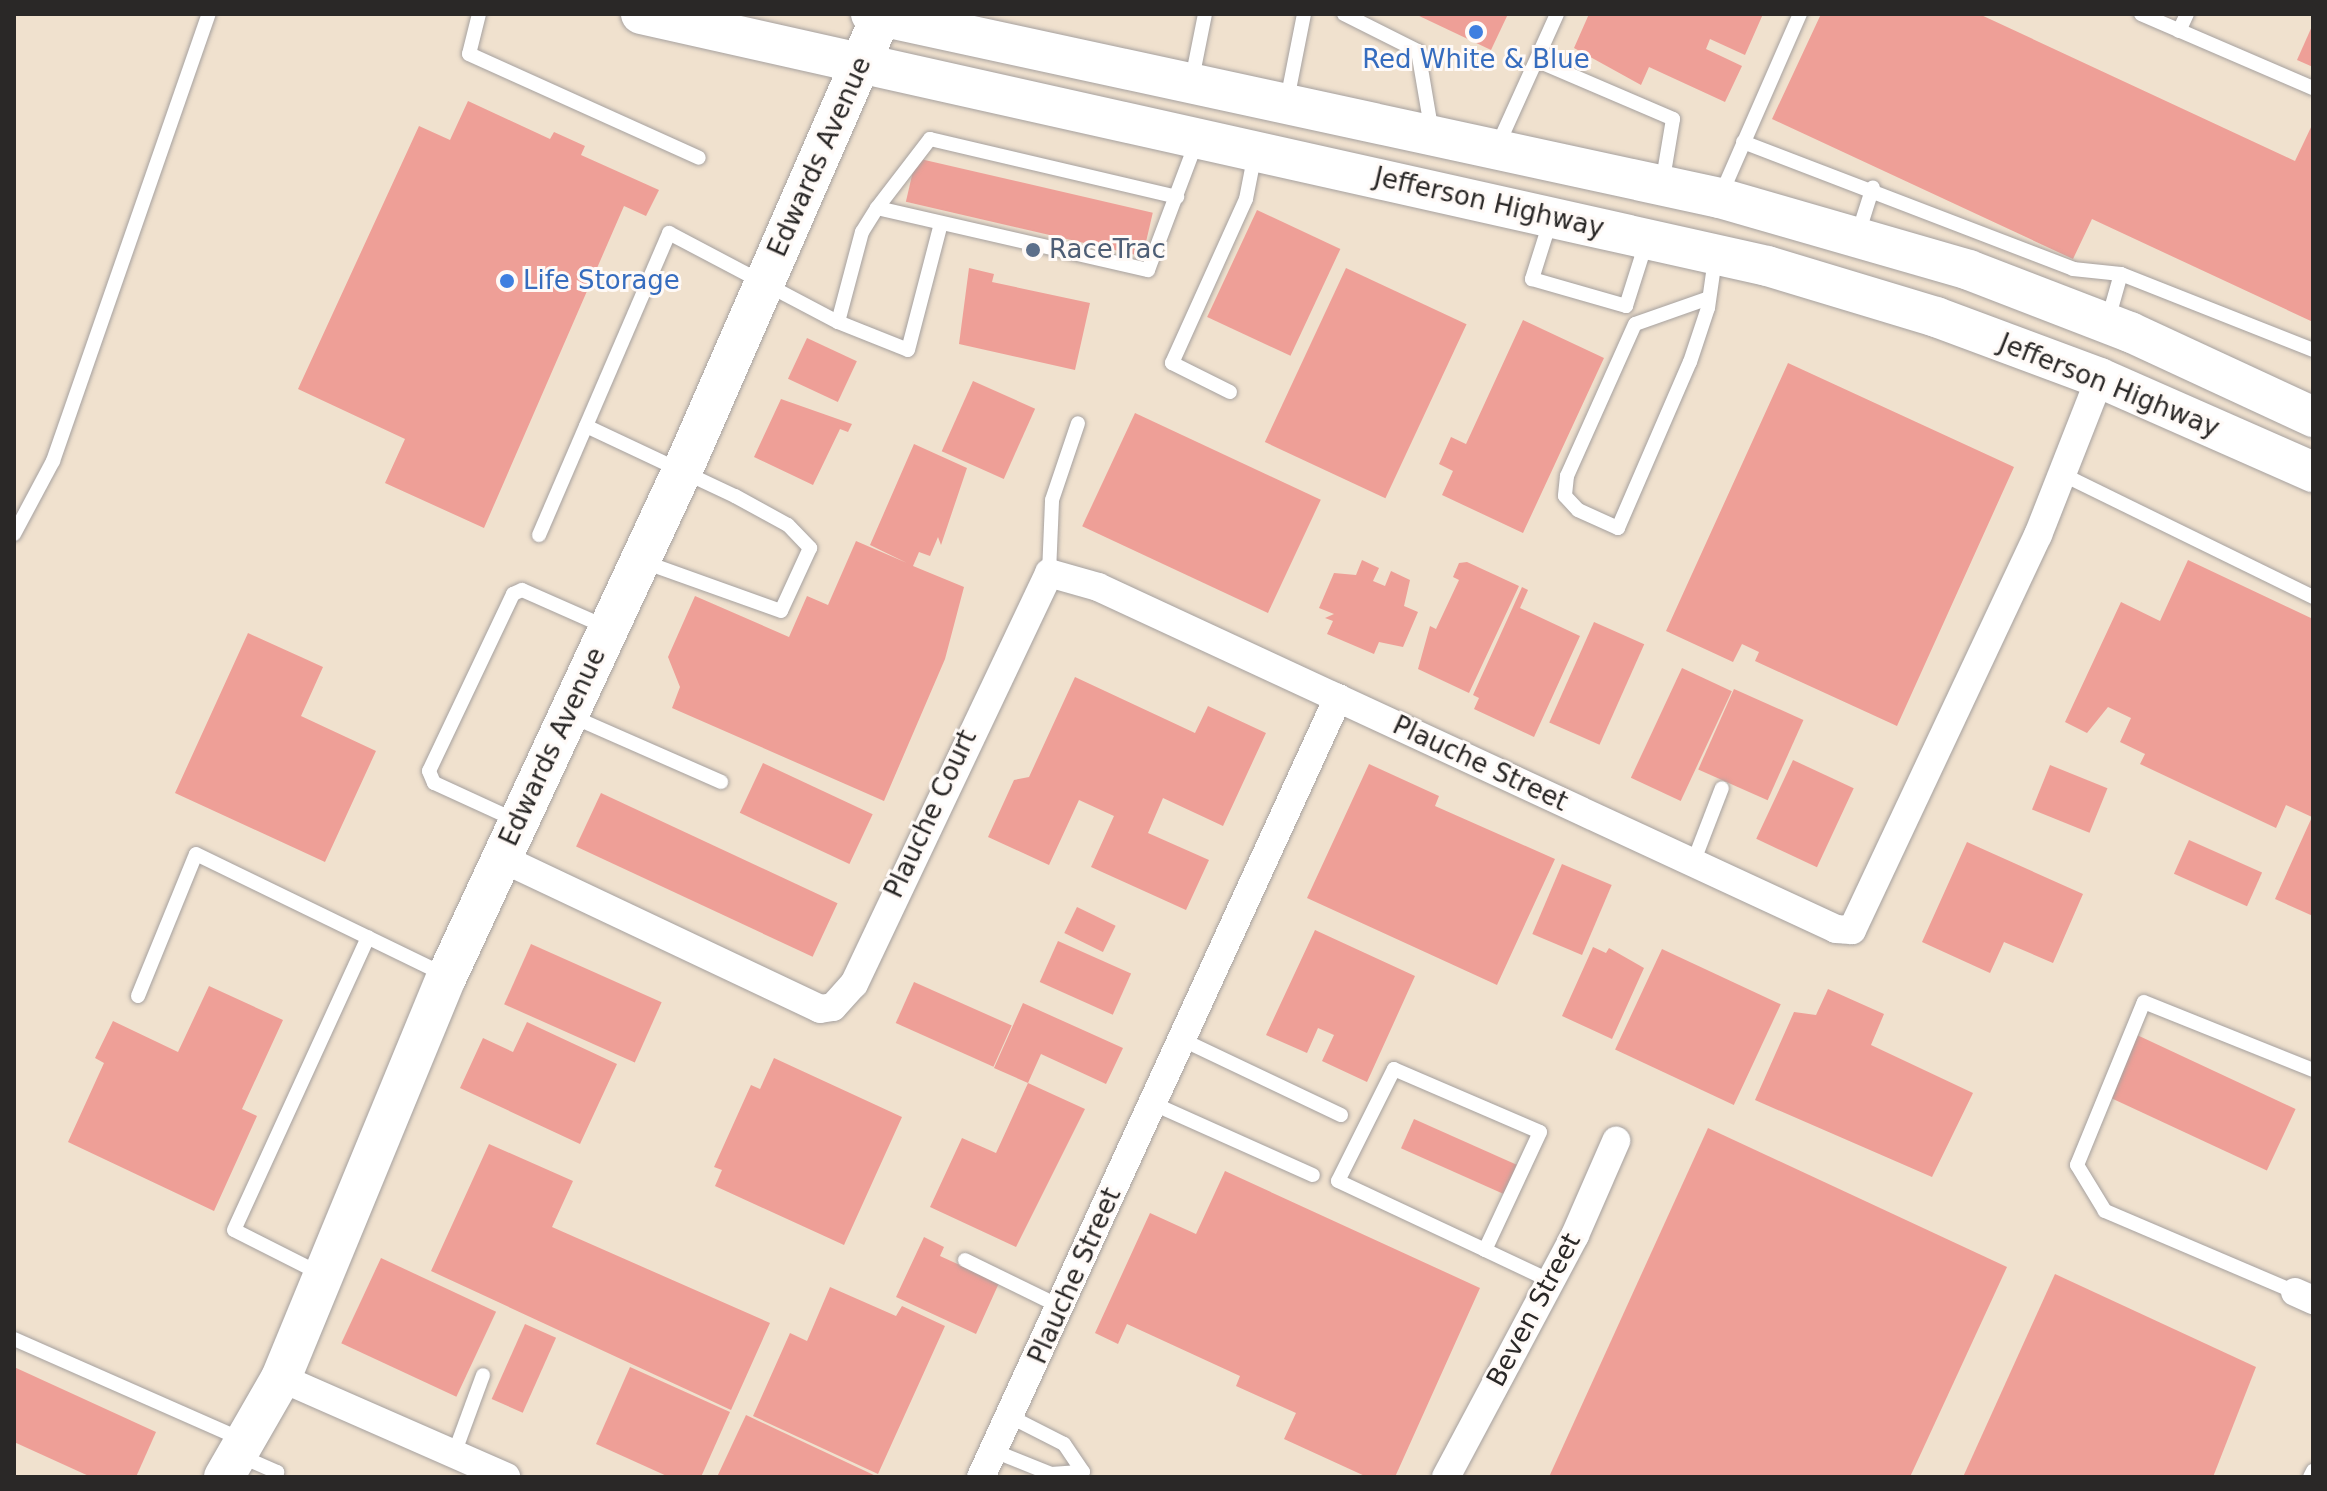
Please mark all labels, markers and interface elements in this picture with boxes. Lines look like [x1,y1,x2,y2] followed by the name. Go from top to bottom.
[1467,23,1485,41] marker: Red White & Blue
[1362,44,1590,76] place label: Red White & Blue
[762,52,878,262] street label: Edwards Avenue
[1371,161,1607,245] street label: Jefferson Highway
[1049,234,1166,266] place label: RaceTrac
[1024,241,1042,259] marker: RaceTrac
[523,265,680,297] place label: Life Storage
[498,272,516,290] marker: Life Storage
[1994,328,2224,444] street label: Jefferson Highway
[493,643,613,851] street label: Edwards Avenue
[1388,710,1572,818] street label: Plauche Street
[878,725,984,903] street label: Plauche Court
[1022,1183,1128,1369] street label: Plauche Street
[1481,1228,1587,1392] street label: Beven Street

